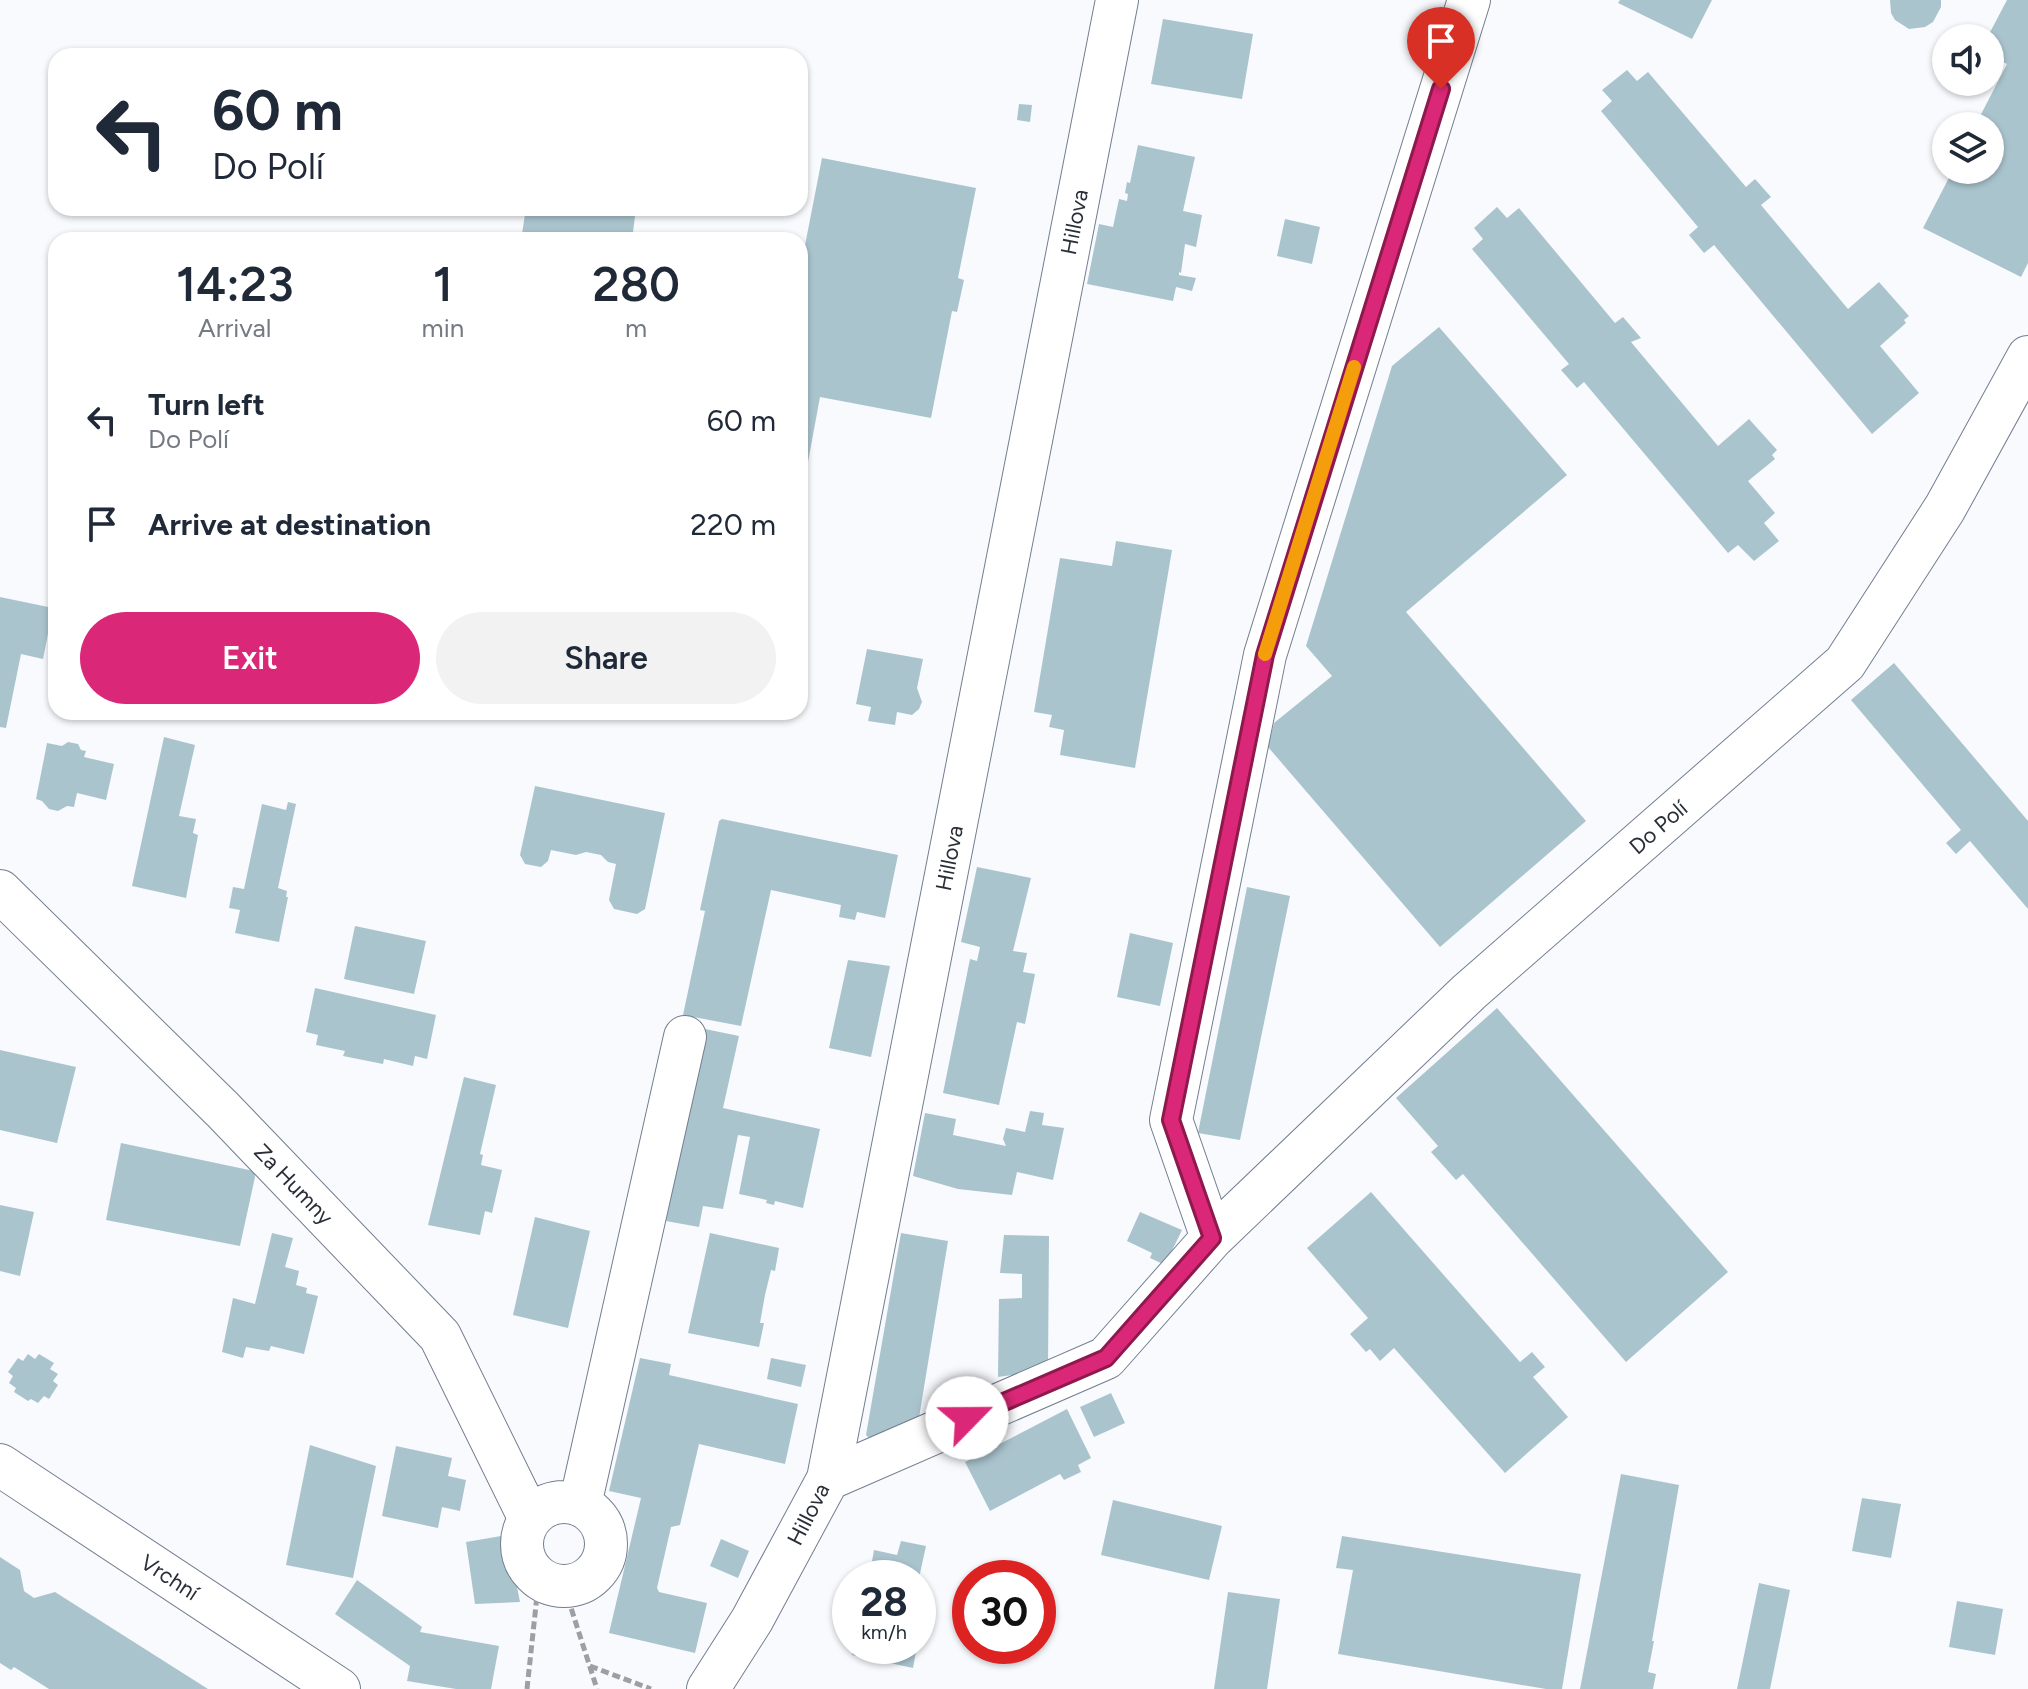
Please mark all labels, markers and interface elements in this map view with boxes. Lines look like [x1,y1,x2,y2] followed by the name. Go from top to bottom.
[1407,7,1475,89] pin
[1419,19,1463,63] icon: arrive
[1932,24,2004,184] map controls
[1932,24,2004,96] button: sound
[212,77,343,144] text: 60 m
[80,80,184,184] icon: left
[1932,112,2004,184] button: layers
[212,145,324,188] text: Do Polí
[1055,187,1094,257] street label: Hillova
[176,255,294,313] text: 14:23
[433,255,453,313] text: 1
[592,255,680,313] text: 280
[198,312,272,344] text: Arrival
[422,312,464,344] text: min
[625,312,647,344] text: m
[148,386,265,423] text: Turn left
[80,398,124,442] icon: left
[707,402,776,439] text: 60 m
[148,423,229,455] text: Do Polí
[80,502,124,546] icon: arrive
[148,506,431,543] text: Arrive at destination
[690,506,776,543] text: 220 m
[80,612,420,704] button: Exit
[436,612,776,704] button: Share
[1624,794,1694,860] street label: Do Polí
[930,823,969,893] street label: Hillova
[249,1138,339,1231] street label: Za Humny
[925,1376,1009,1460] position arrow
[781,1479,835,1550] street label: Hillova
[135,1549,205,1607] street label: Vrchní
[952,1560,1056,1664] speed limit sign: 30
[860,1578,908,1626] text: 28
[861,1620,907,1644] text: km/h

